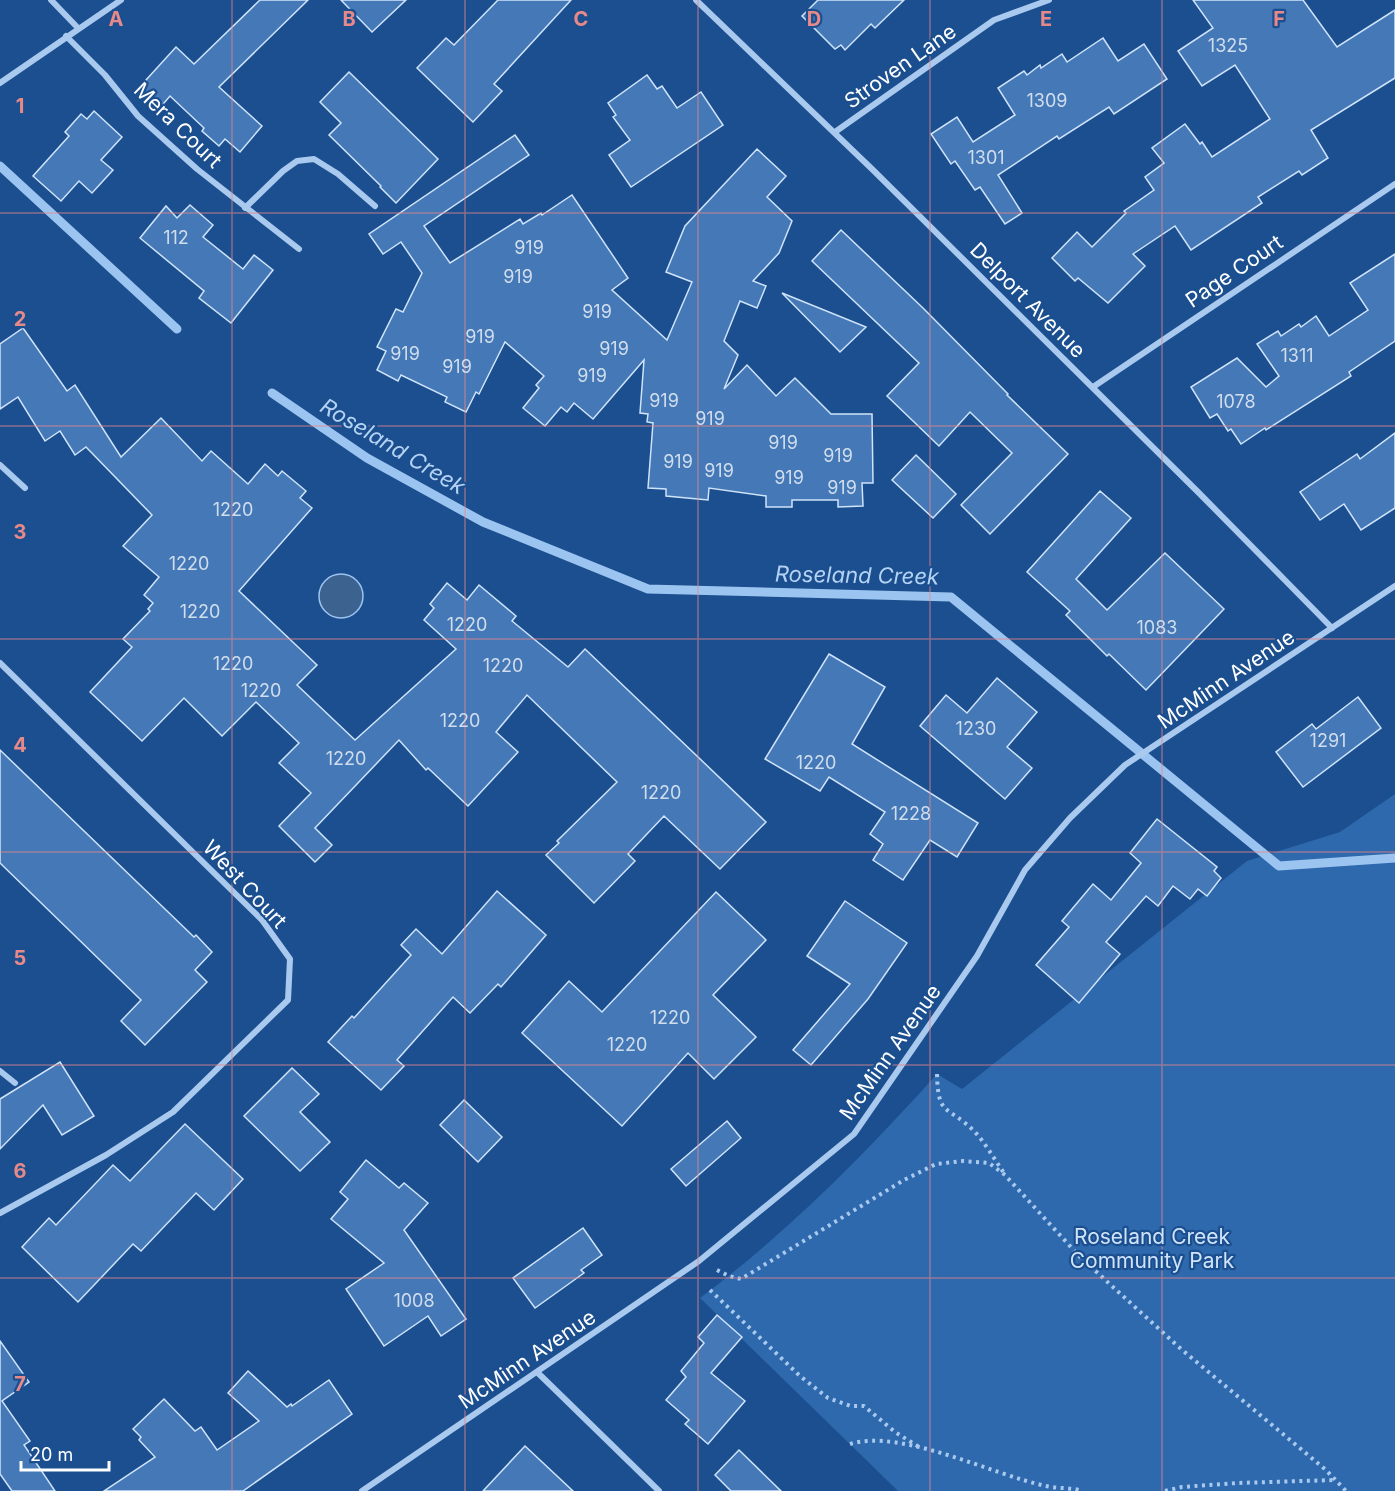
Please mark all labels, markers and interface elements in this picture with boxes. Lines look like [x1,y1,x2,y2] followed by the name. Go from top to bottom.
[109,7,124,31] text: A
[342,7,356,31] text: B
[574,7,588,31] text: C
[807,7,821,31] text: D
[1040,7,1052,31] text: E
[1273,7,1285,31] text: F
[839,18,961,114] street label: Stroven Lane
[1208,35,1248,56] house number: 1325
[129,77,227,173] street label: Mera Court
[1027,90,1067,111] house number: 1309
[16,94,24,118] text: 1
[967,147,1005,168] house number: 1301
[163,227,189,248] house number: 112
[1181,229,1287,313] street label: Page Court
[514,237,544,258] house number: 919
[965,237,1091,363] street label: Delport Avenue
[503,266,533,287] house number: 919
[582,301,612,322] house number: 919
[14,307,26,331] text: 2
[465,326,495,347] house number: 919
[599,338,629,359] house number: 919
[390,343,420,364] house number: 919
[1280,345,1314,366] house number: 1311
[442,356,472,377] house number: 919
[577,365,607,386] house number: 919
[649,390,679,411] house number: 919
[1216,391,1256,412] house number: 1078
[316,393,471,500] water label: Roseland Creek
[695,408,725,429] house number: 919
[768,432,798,453] house number: 919
[823,445,853,466] house number: 919
[663,451,693,472] house number: 919
[704,460,734,481] house number: 919
[774,467,804,488] house number: 919
[827,477,857,498] house number: 919
[213,499,253,520] house number: 1220
[14,520,26,544] text: 3
[169,553,209,574] house number: 1220
[775,561,940,589] water label: Roseland Creek
[180,601,220,622] house number: 1220
[447,614,487,635] house number: 1220
[1137,617,1177,638] house number: 1083
[1153,624,1299,734] street label: McMinn Avenue
[213,653,253,674] house number: 1220
[483,655,523,676] house number: 1220
[241,680,281,701] house number: 1220
[440,710,480,731] house number: 1220
[956,718,996,739] house number: 1230
[1310,730,1346,751] house number: 1291
[13,733,27,757] text: 4
[326,748,366,769] house number: 1220
[796,752,836,773] house number: 1220
[641,782,681,803] house number: 1220
[891,803,931,824] house number: 1228
[198,835,292,933] street label: West Court
[14,946,26,970] text: 5
[834,979,946,1125] street label: McMinn Avenue
[650,1007,690,1028] house number: 1220
[607,1034,647,1055] house number: 1220
[14,1159,27,1183] text: 6
[1070,1224,1235,1273] park label: Roseland Creek Community Park
[393,1290,435,1311] house number: 1008
[454,1304,600,1414] street label: McMinn Avenue
[14,1372,26,1396] text: 7
[21,1434,110,1472] scale bar
[30,1444,73,1465] text: 20 m

